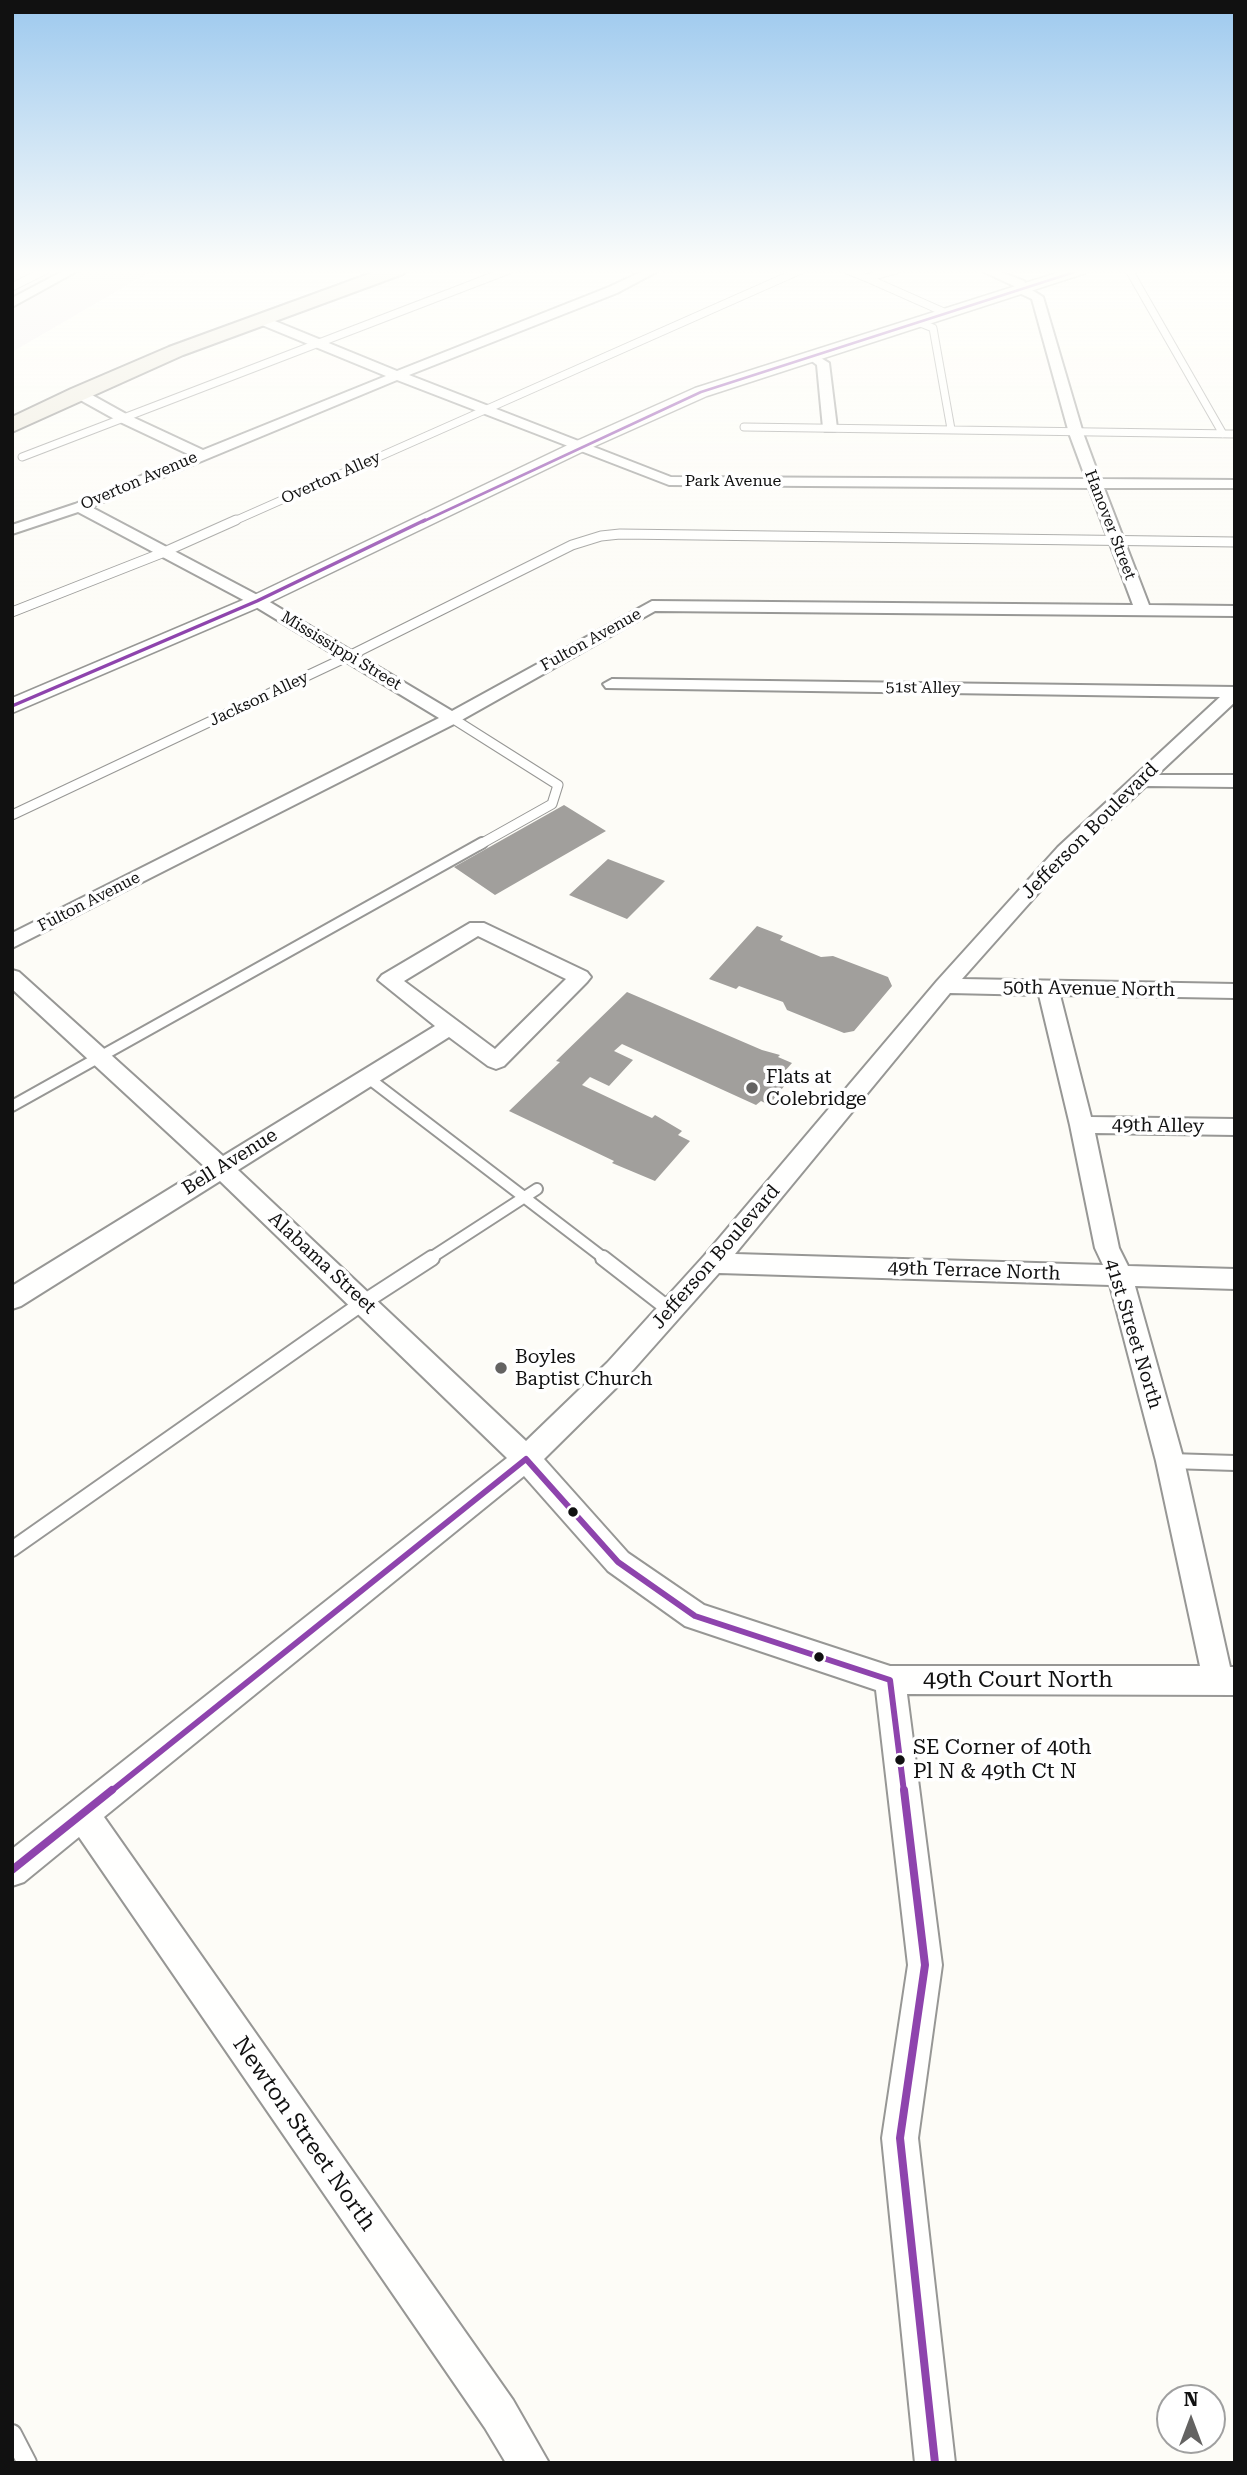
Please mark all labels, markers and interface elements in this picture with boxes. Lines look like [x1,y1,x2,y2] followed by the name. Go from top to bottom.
[78,448,200,514] street label: Overton Avenue
[278,448,384,508] street label: Overton Alley
[1080,467,1140,583] street label: Hanover Street
[685,471,781,491] street label: Park Avenue
[537,604,645,676] street label: Fulton Avenue
[277,608,405,694] street label: Mississippi Street
[206,668,312,730] street label: Jackson Alley
[885,678,961,698] street label: 51st Alley
[1017,758,1163,904] street label: Jefferson Boulevard
[35,868,143,936] street label: Fulton Avenue
[1003,976,1175,1002] street label: 50th Avenue North
[766,1066,867,1110] place label: Flats at Colebridge
[744,1080,760,1096] marker: Flats at Colebridge
[1112,1114,1204,1138] street label: 49th Alley
[178,1124,282,1200] street label: Bell Avenue
[647,1180,785,1334] street label: Jefferson Boulevard
[263,1207,381,1319] street label: Alabama Street
[1099,1256,1167,1412] street label: 41st Street North
[887,1257,1061,1285] street label: 49th Terrace North
[515,1346,653,1390] place label: Boyles Baptist Church
[493,1360,509,1376] marker: Boyles Baptist Church
[566,1505,580,1519] unlabelled marker
[812,1650,826,1664] unlabelled marker
[923,1666,1113,1694] street label: 49th Court North
[913,1735,1092,1785] place label: SE Corner of 40th Pl N & 49th Ct N
[893,1753,907,1767] marker: SE Corner of 40th Pl N & 49th Ct N
[227,2032,381,2236] street label: Newton Street North
[1156,2384,1226,2454] north arrow
[1184,2388,1198,2411] text: N

